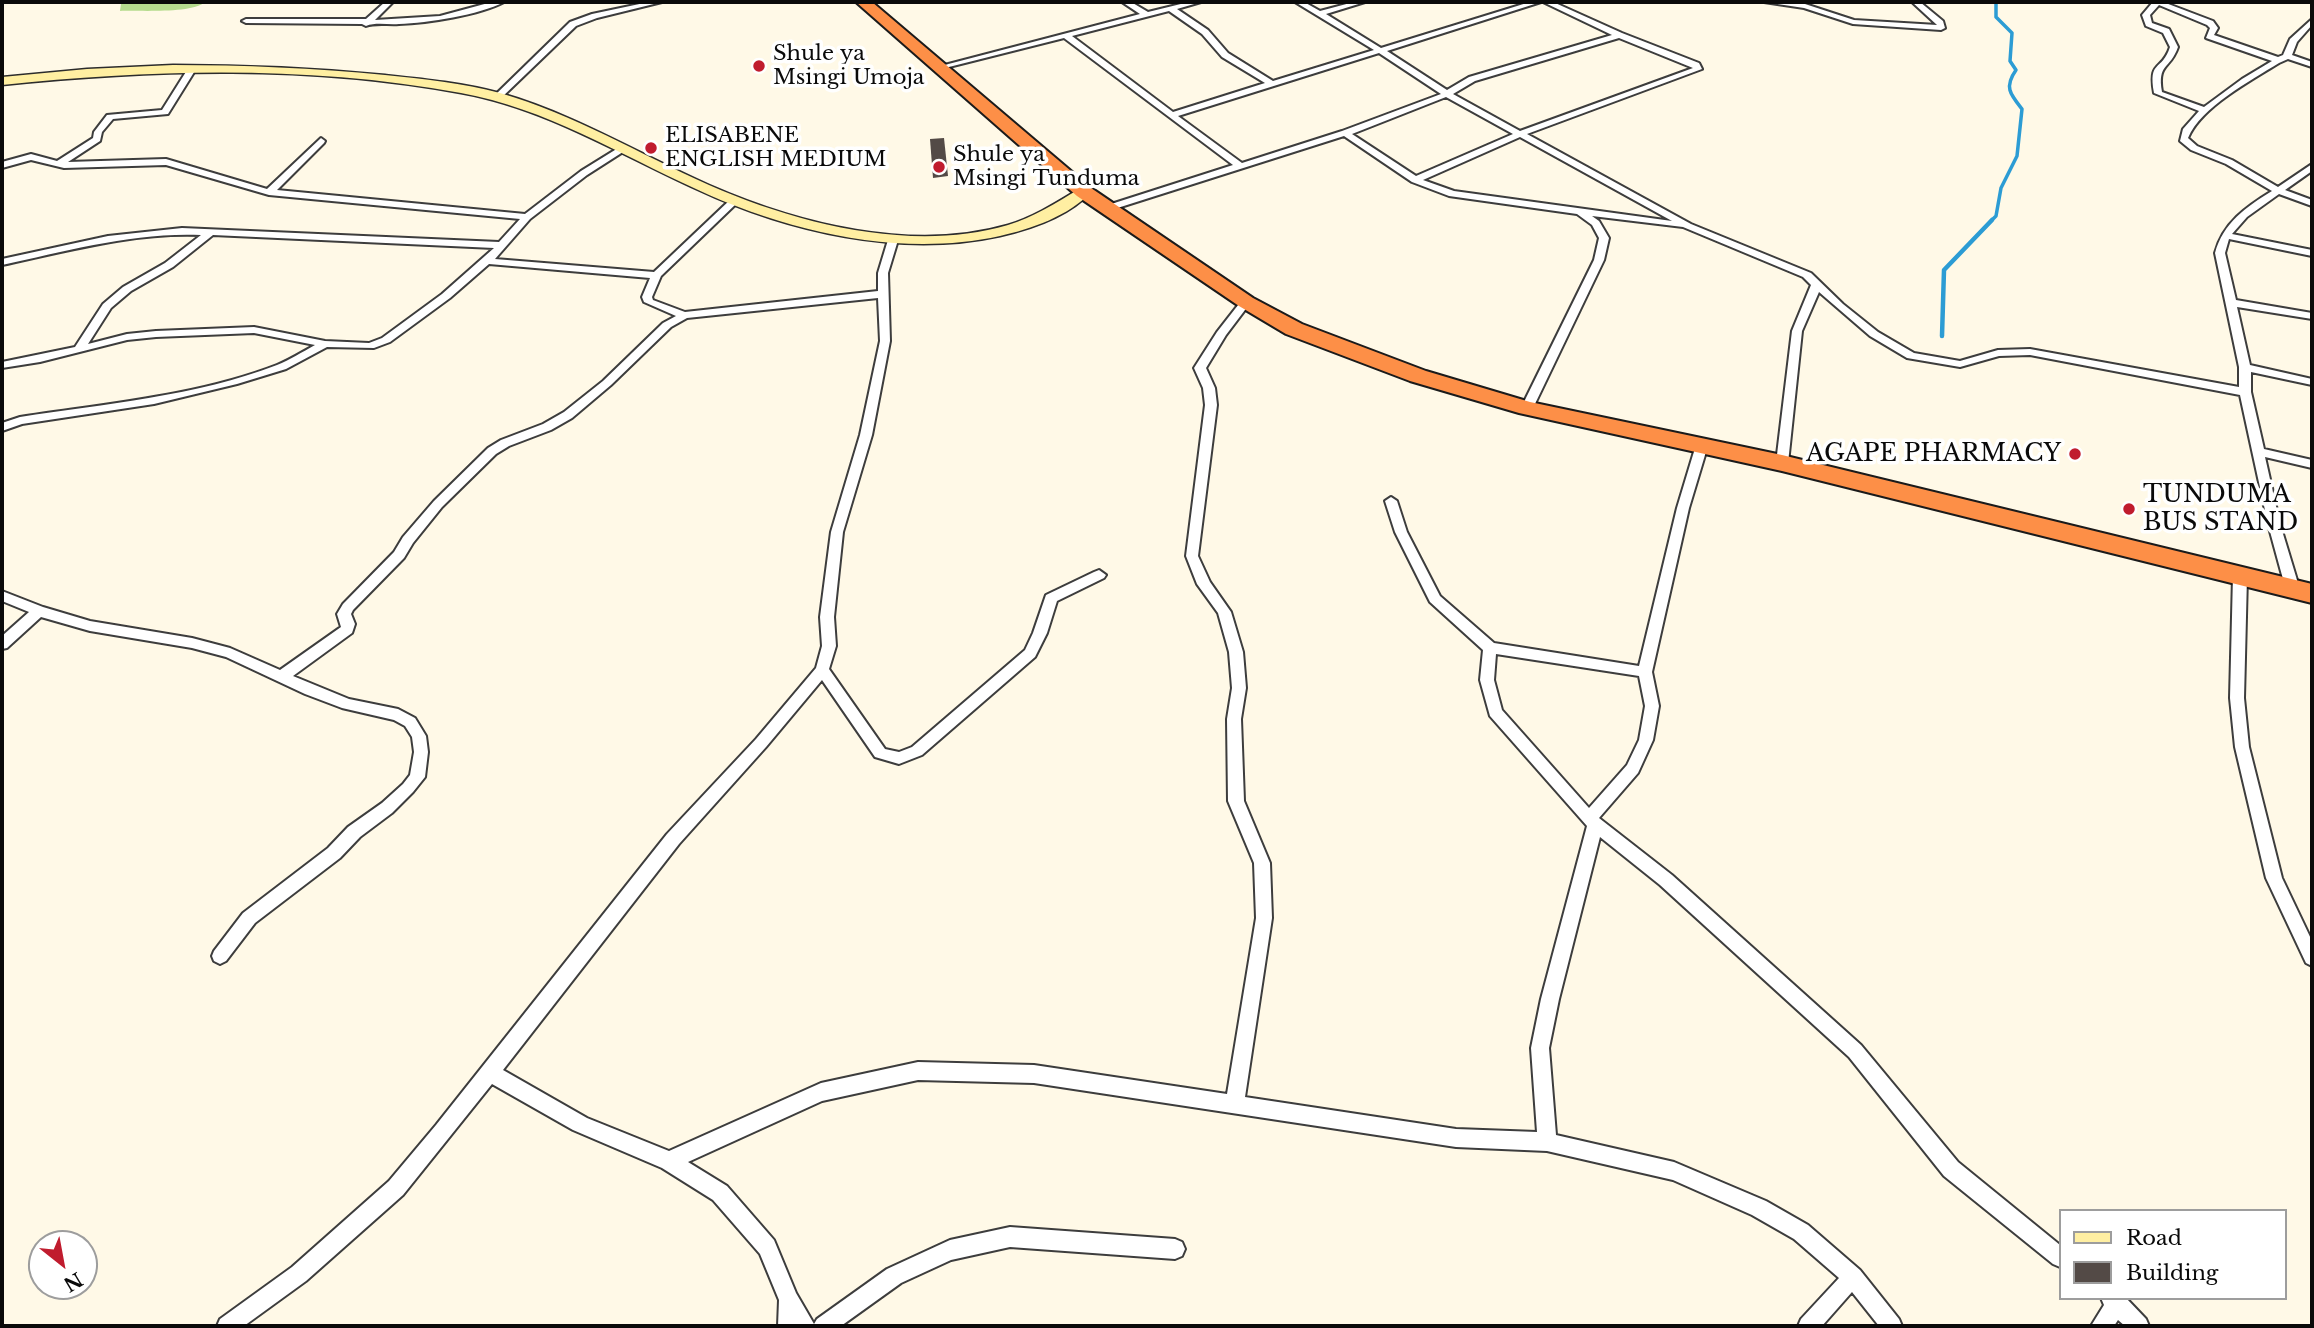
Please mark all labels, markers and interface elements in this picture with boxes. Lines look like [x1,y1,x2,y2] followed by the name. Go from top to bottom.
[773,41,924,91] place label: Shule ya Msingi Umoja
[751,58,767,74] marker: Shule ya Msingi Umoja
[665,123,886,173] place label: ELISABENE ENGLISH MEDIUM
[643,140,659,156] marker: ELISABENE ENGLISH MEDIUM
[953,142,1139,192] place label: Shule ya Msingi Tunduma
[931,159,947,175] marker: Shule ya Msingi Tunduma
[1806,440,2061,468] place label: AGAPE PHARMACY
[2067,446,2083,462] marker: AGAPE PHARMACY
[2143,481,2298,537] place label: TUNDUMA BUS STAND
[2121,501,2137,517] marker: TUNDUMA BUS STAND
[2058,1209,2286,1300] legend
[2126,1225,2182,1251] text: Road
[28,1230,98,1300] north arrow
[2126,1260,2218,1286] text: Building
[59,1267,87,1296] text: N

